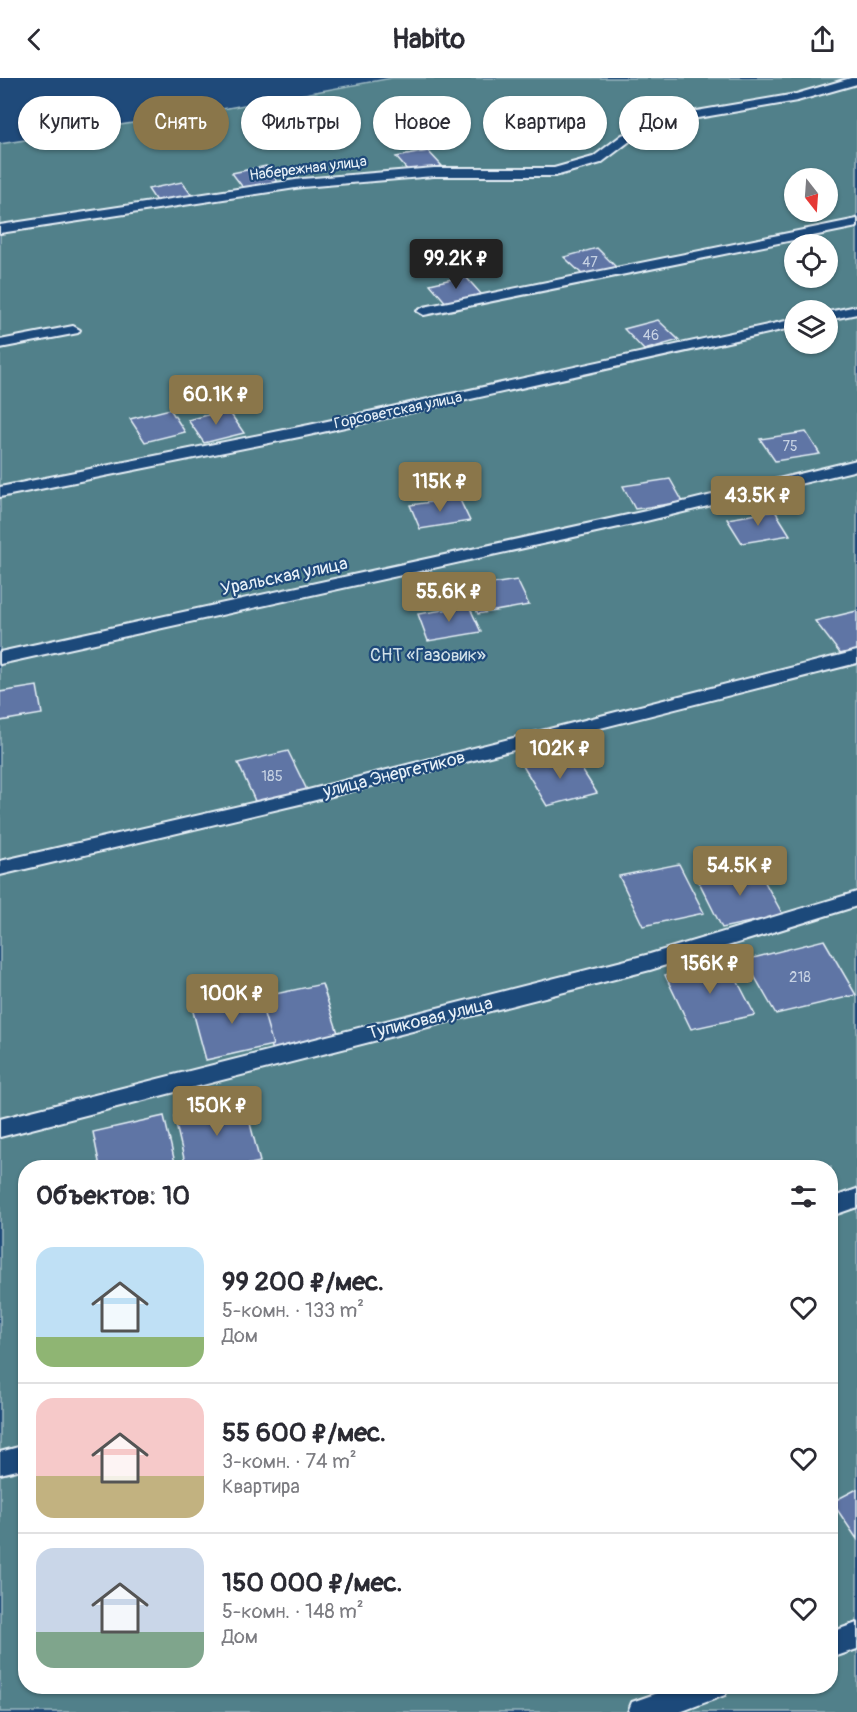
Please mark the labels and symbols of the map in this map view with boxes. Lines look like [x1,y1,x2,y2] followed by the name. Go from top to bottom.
[248,152,368,185] street label: Набережная улица
[784,168,838,222] north arrow
[401,239,511,290] pin: 99.2K ₽
[582,254,598,271] house number: 47
[643,327,659,344] house number: 46
[161,375,271,426] pin: 60.1K ₽
[332,388,464,433] street label: Горсоветская улица
[783,438,798,455] house number: 75
[391,462,489,513] pin: 115K ₽
[703,476,813,527] pin: 43.5K ₽
[218,552,350,601] street label: Уральская улица
[394,572,504,623] pin: 55.6K ₽
[370,644,486,667] park label: СНТ «Газовик»
[511,729,609,780] pin: 102K ₽
[320,746,468,804] street label: улица Энергетиков
[261,767,283,786] house number: 185
[685,846,795,897] pin: 54.5K ₽
[661,944,759,995] pin: 156K ₽
[789,968,811,987] house number: 218
[183,974,281,1025] pin: 100K ₽
[365,992,495,1045] street label: Тупиковая улица
[168,1086,266,1137] pin: 150K ₽

